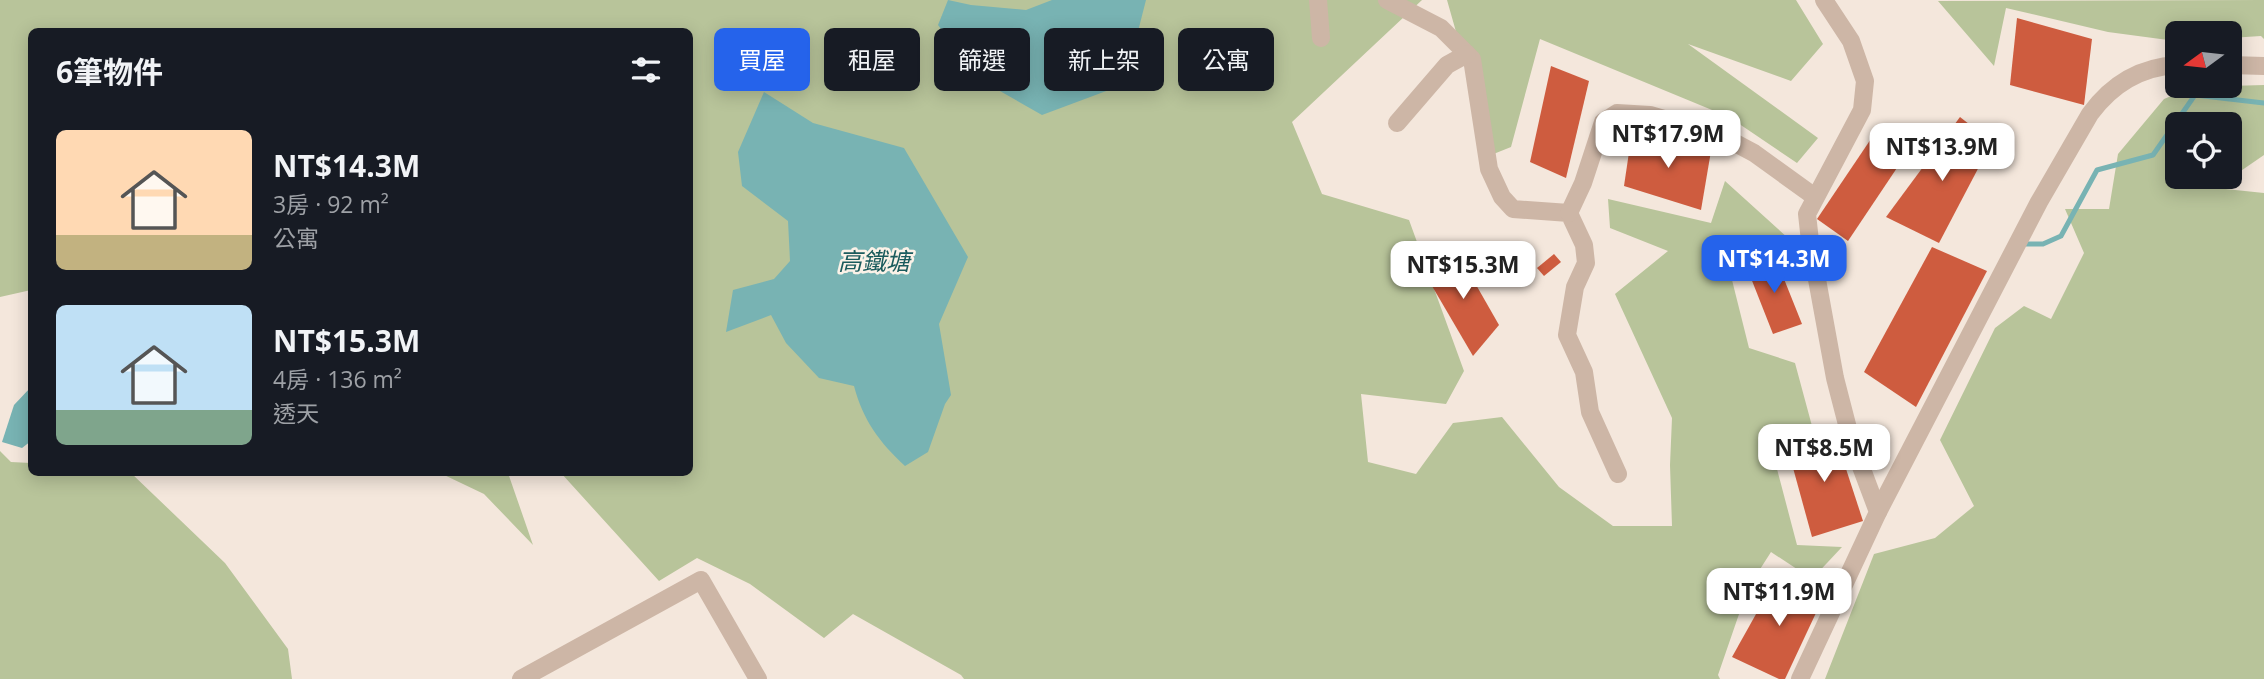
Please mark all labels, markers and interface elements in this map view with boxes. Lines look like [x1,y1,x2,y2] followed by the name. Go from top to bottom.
[2165,21,2242,98] north arrow
[2165,21,2242,189] map controls
[714,28,810,91] chip: 買屋
[824,28,920,91] chip: 租屋
[934,28,1030,91] chip: 篩選
[1044,28,1164,91] chip: 新上架
[1178,28,1274,91] chip: 公寓
[56,51,163,92] text: 6筆物件
[627,51,665,89] icon: filters
[1596,110,1740,170] pin: NT$17.9M
[2165,112,2242,189] button: locate
[1612,117,1724,149] text: NT$17.9M
[1870,124,2014,183] pin: NT$13.9M
[1886,130,1998,162] text: NT$13.9M
[273,145,420,186] text: NT$14.3M
[112,158,196,242] icon: home
[273,188,389,220] text: 3房 · 92 m²
[273,222,319,254] text: 公寓
[1702,236,1846,295] pin: NT$14.3M
[1391,242,1535,301] pin: NT$15.3M
[1718,242,1830,274] text: NT$14.3M
[838,244,914,277] water label: 高鐵塘
[1407,248,1519,280] text: NT$15.3M
[273,320,420,361] text: NT$15.3M
[112,333,196,417] icon: home
[273,363,402,395] text: 4房 · 136 m²
[273,397,319,429] text: 透天
[1759,424,1889,484] pin: NT$8.5M
[1774,431,1874,463] text: NT$8.5M
[1707,568,1851,628] pin: NT$11.9M
[1723,575,1835,607] text: NT$11.9M

